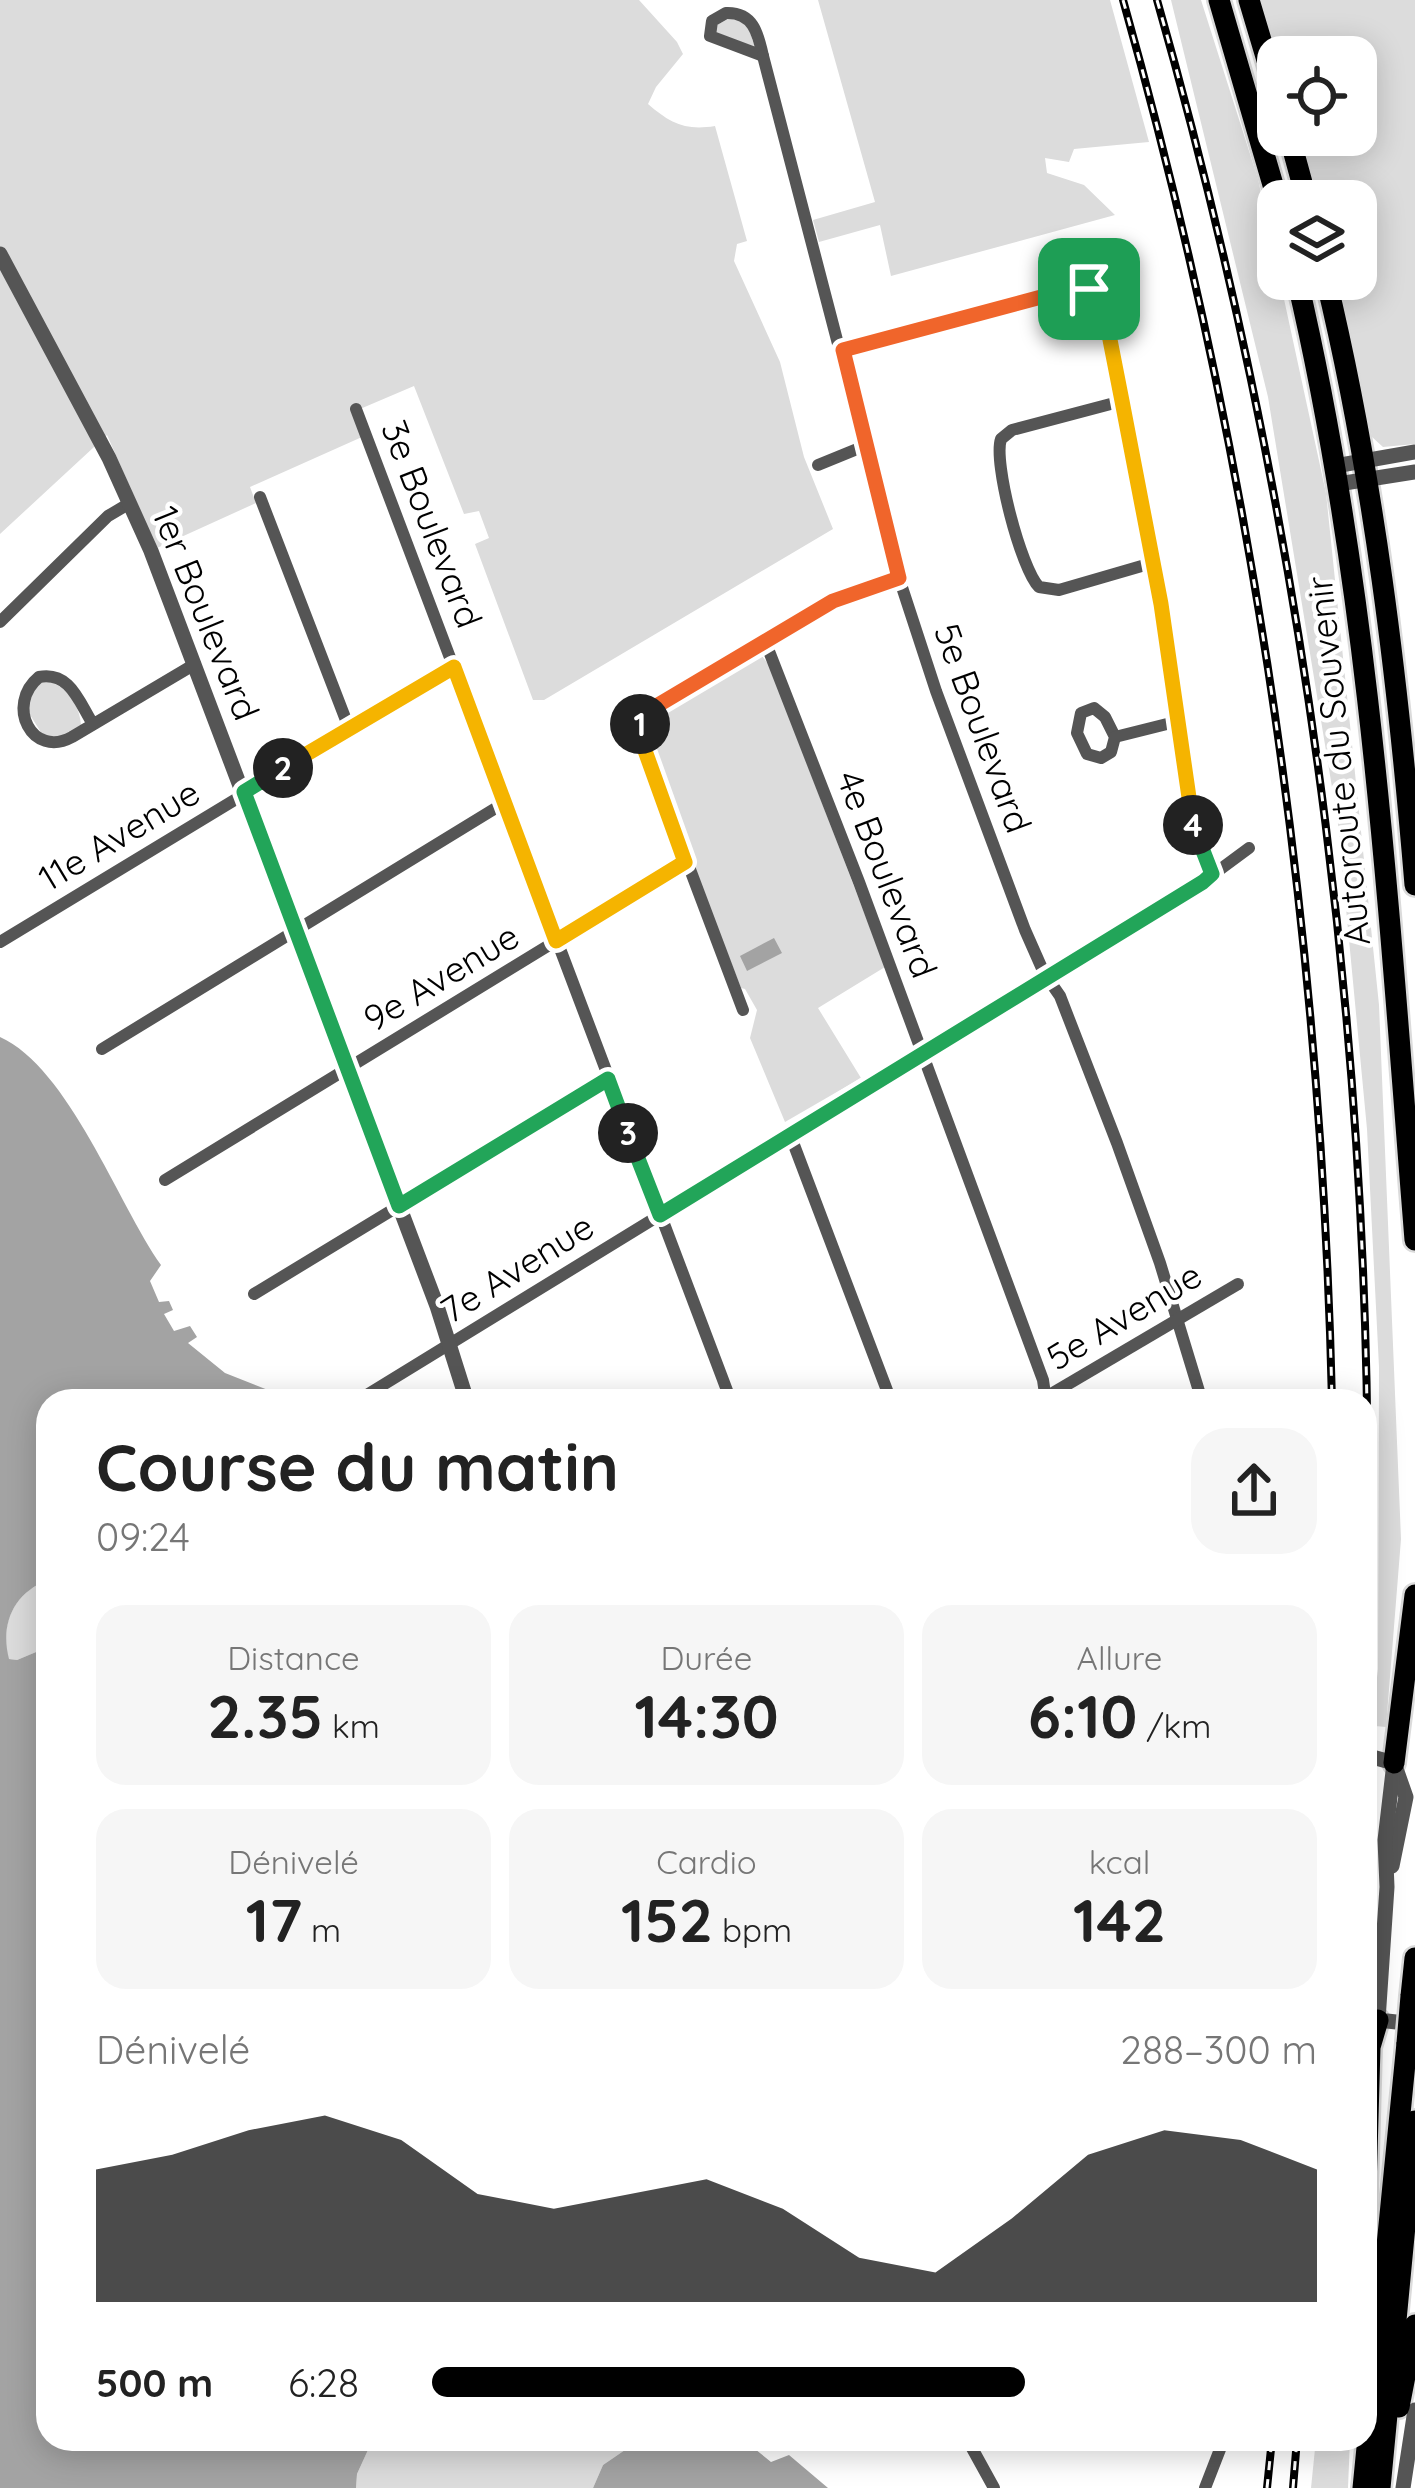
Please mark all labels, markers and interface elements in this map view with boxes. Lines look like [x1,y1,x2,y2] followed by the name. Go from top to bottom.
[1257,36,1377,300] map controls
[1257,36,1377,156] button: locate
[1257,180,1377,300] button: layers
[1038,238,1140,340] pin
[1056,256,1122,322] icon: arrive
[372,414,493,634] street label: 3e Boulevard
[143,499,270,726] street label: 1er Boulevard
[1296,574,1379,948] street label: Autoroute du Souvenir
[925,617,1042,839] street label: 5e Boulevard
[610,694,670,754] pin: 1
[634,703,646,744] text: 1
[253,738,313,798] pin: 2
[274,747,292,788] text: 2
[827,764,948,984] street label: 4e Boulevard
[30,769,207,900] street label: 11e Avenue
[1163,795,1223,855] pin: 4
[1183,804,1203,845] text: 4
[355,913,527,1041] street label: 9e Avenue
[598,1103,658,1163] pin: 3
[619,1112,637,1153] text: 3
[432,1203,601,1332] street label: 7e Avenue
[1038,1252,1209,1379] street label: 5e Avenue
[96,1425,619,1508] text: Course du matin
[1191,1428,1317,1554] button: share
[96,1512,190,1561] text: 09:24
[227,1637,360,1678] text: Distance
[661,1637,752,1678] text: Durée
[1077,1637,1162,1678] text: Allure
[207,1678,323,1753] text: 2.35
[634,1678,779,1753] text: 14:30
[1028,1678,1137,1753] text: 6:10
[323,1705,380,1746] text: km
[1137,1705,1211,1746] text: /km
[228,1841,359,1882] text: Dénivelé
[656,1841,757,1882] text: Cardio
[1089,1841,1150,1882] text: kcal
[246,1882,302,1957] text: 17
[621,1882,713,1957] text: 152
[1073,1882,1166,1957] text: 142
[302,1909,341,1950] text: m
[713,1909,792,1950] text: bpm
[96,2025,250,2074] text: Dénivelé
[1120,2025,1317,2074] text: 288–300 m
[96,2358,213,2407] text: 500 m
[288,2358,359,2407] text: 6:28

